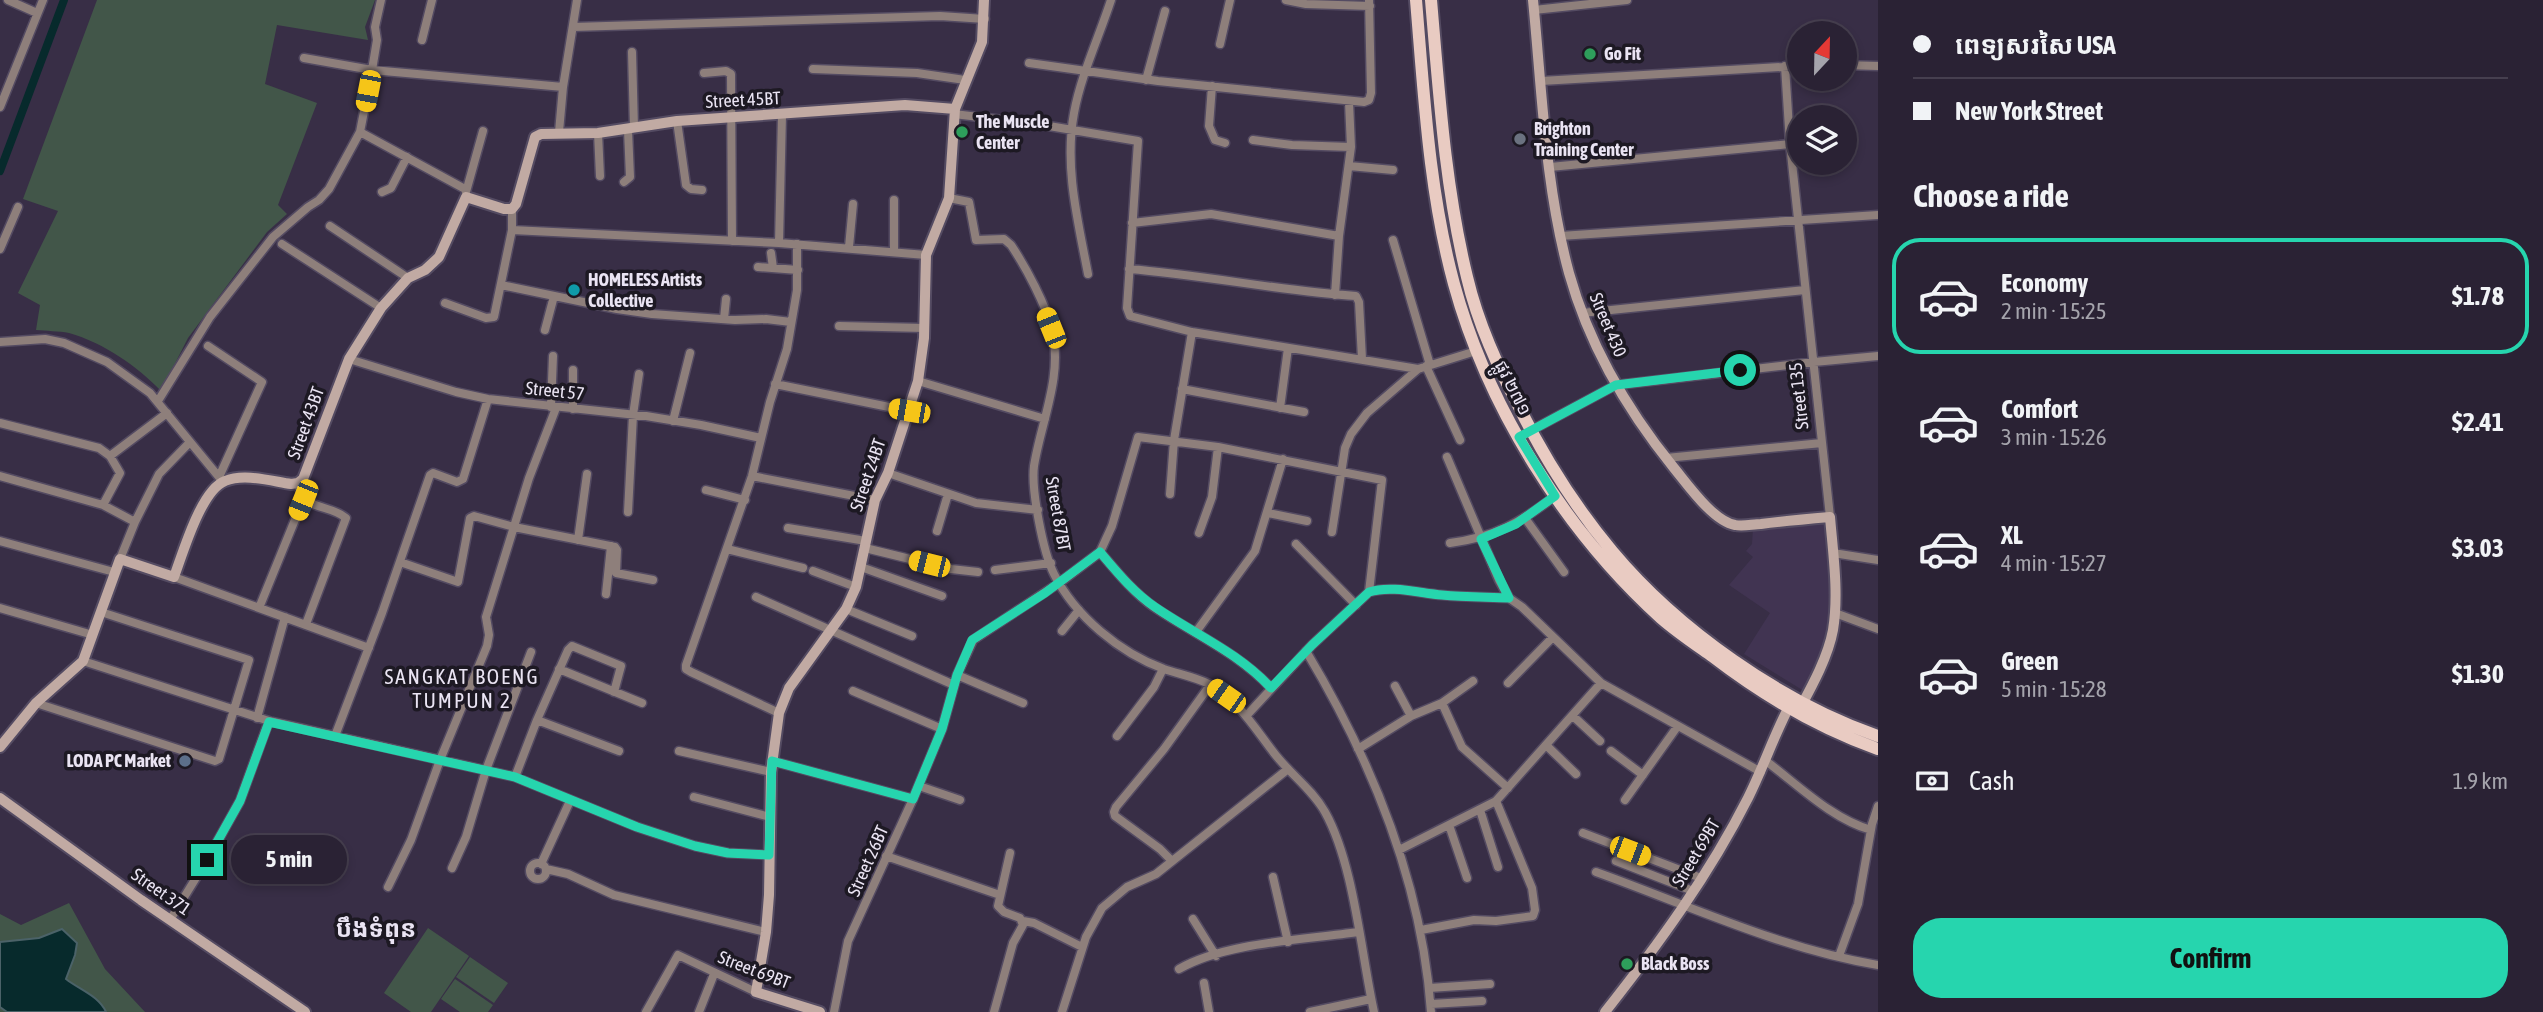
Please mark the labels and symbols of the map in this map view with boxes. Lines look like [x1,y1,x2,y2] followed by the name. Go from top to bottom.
[1787,21,1857,91] north arrow
[1604,43,1642,64] place label: Go Fit
[1582,46,1598,62] marker: Go Fit
[354,68,383,114] car
[705,87,781,112] street label: Street 45BT
[976,111,1049,153] place label: The Muscle Center
[1534,118,1634,160] place label: Brighton Training Center
[954,124,970,140] marker: The Muscle Center
[1512,131,1528,147] marker: Brighton Training Center
[588,269,703,311] place label: HOMELESS Artists Collective
[566,282,582,298] marker: HOMELESS Artists Collective
[1586,290,1631,360] street label: Street 430
[1034,305,1069,351] car
[1724,354,1756,386] route start
[1485,357,1536,422] street label: ផ្លូវ ២៧១
[1785,361,1812,431] street label: Street 135
[525,377,585,404] street label: Street 57
[283,384,328,462] street label: Street 43BT
[887,397,932,425] car
[845,436,890,514] street label: Street 24BT
[1042,475,1075,553] street label: Street 87BT
[286,477,321,523] car
[907,549,952,579] car
[384,664,540,712] district label: SANGKAT BOENG TUMPUN 2
[1203,675,1250,717] car
[66,750,172,771] place label: LODA PC Market
[177,753,193,769] marker: LODA PC Market
[1667,815,1724,890] street label: Street 69BT
[843,822,892,899] street label: Street 26BT
[1607,834,1654,868] car
[232,836,347,884] callout: 5 min
[191,844,223,876] route end
[128,864,195,920] street label: Street 371
[336,915,416,944] district label: បឹងទំពុន
[715,946,793,993] street label: Street 69BT
[1641,953,1710,974] place label: Black Boss
[1619,956,1635,972] marker: Black Boss

